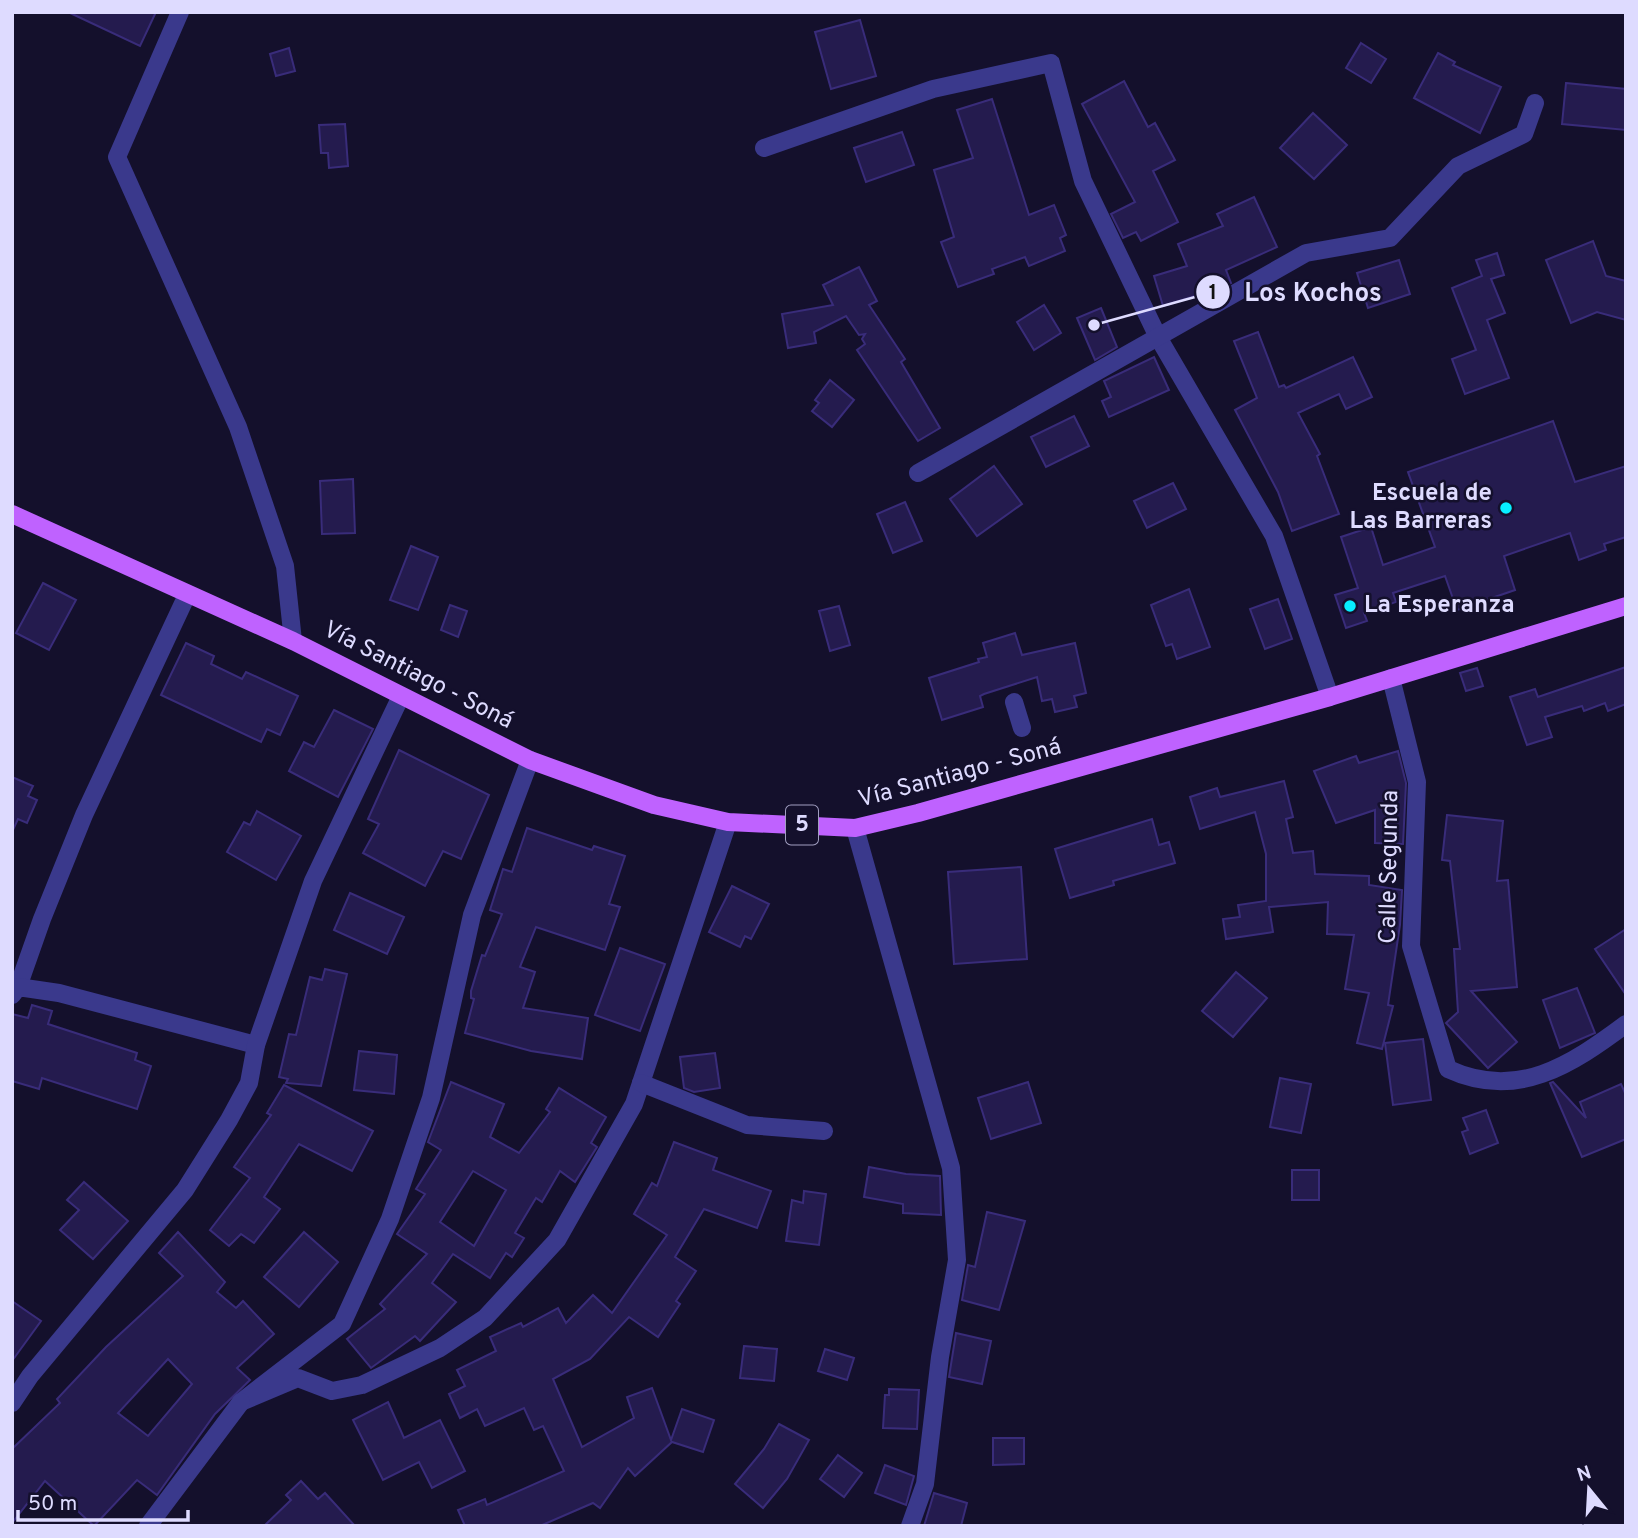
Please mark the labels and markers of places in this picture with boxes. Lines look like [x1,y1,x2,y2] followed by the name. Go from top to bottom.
[1195,268,1396,315] callout: Los Kochos
[1350,479,1492,537] place label: Escuela de Las Barreras
[1498,500,1514,516] marker: Escuela de Las Barreras
[1364,591,1515,621] place label: La Esperanza
[1342,598,1358,614] marker: La Esperanza

